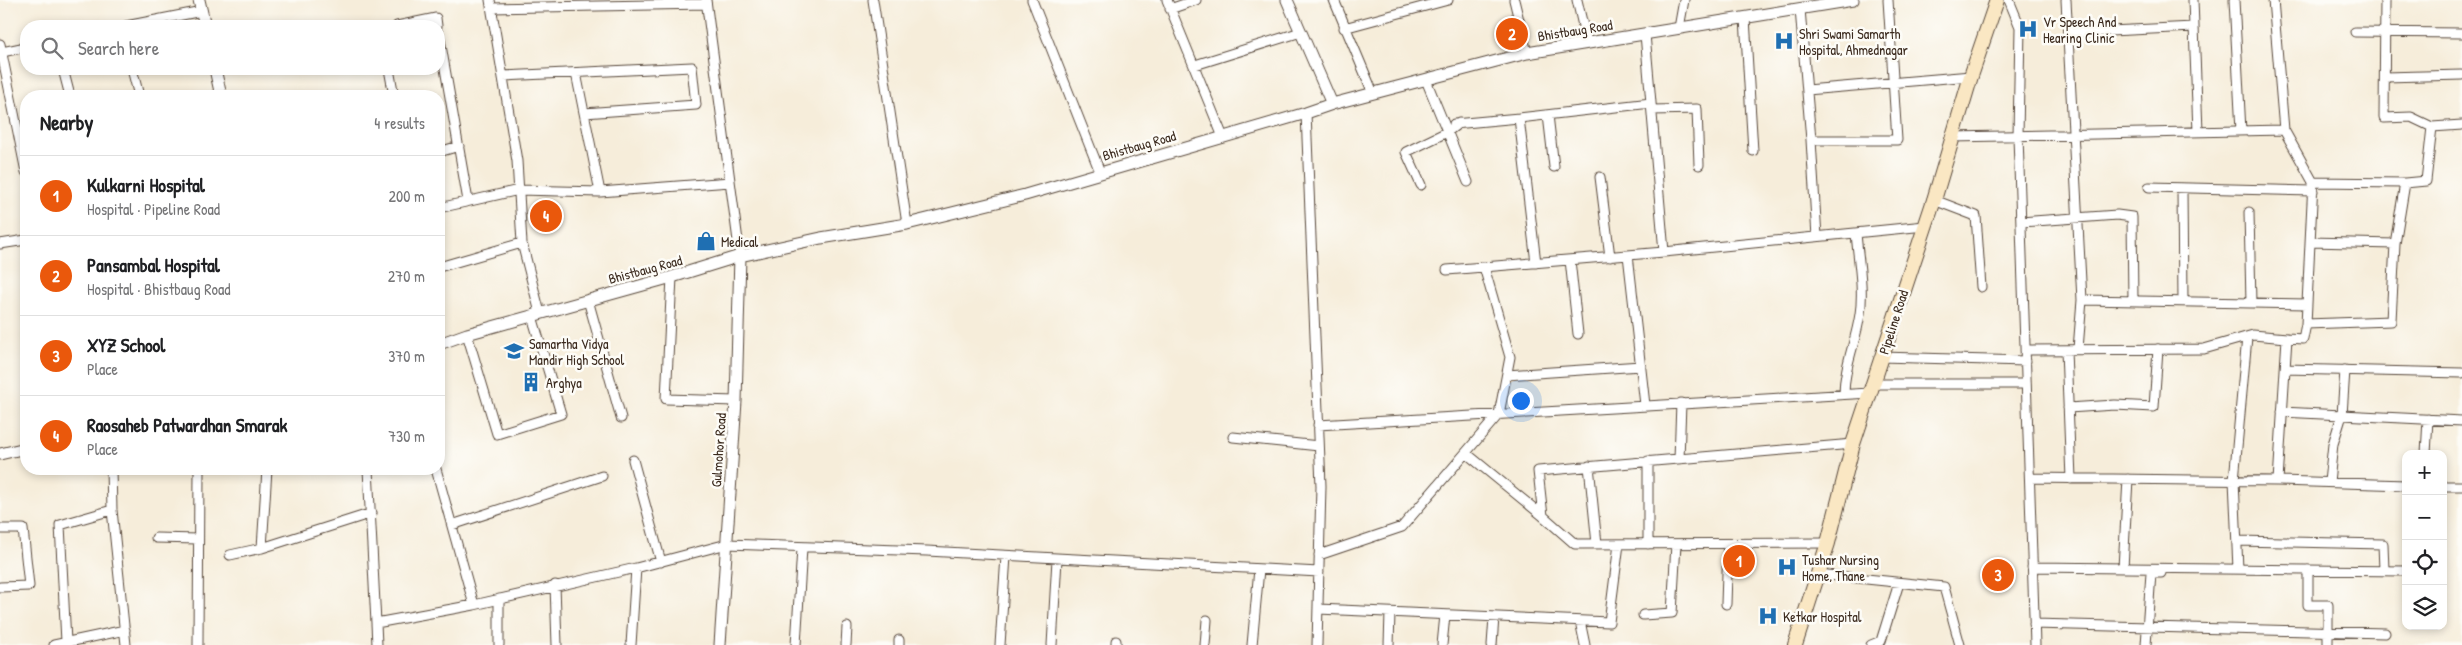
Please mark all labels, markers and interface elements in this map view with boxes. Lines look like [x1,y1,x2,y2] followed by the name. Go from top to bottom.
[2043,12,2117,48] place label: Vr Speech And Hearing Clinic
[1496,15,1528,53] pin: 2
[1536,15,1614,46] street label: Bhistbaug Road
[2017,18,2039,40] hospital icon: Vr Speech And Hearing Clinic
[20,20,445,75] search box
[1799,24,1909,60] place label: Shri Swami Samarth Hospital, Ahmednagar
[1773,30,1795,52] hospital icon: Shri Swami Samarth Hospital, Ahmednagar
[38,34,66,62] icon: search
[78,35,159,61] text: Search here
[40,108,93,137] text: Nearby
[374,112,425,134] text: 4 results
[1100,125,1179,166] street label: Bhistbaug Road
[87,172,205,198] text: Kulkarni Hospital
[53,185,59,207] text: 1
[389,185,425,207] text: 200 m
[530,197,562,235] pin: 4
[87,198,220,220] text: Hospital · Pipeline Road
[695,230,717,252] shop icon: Medical
[721,232,758,251] place label: Medical
[606,250,685,289] street label: Bhistbaug Road
[87,252,220,278] text: Pansambal Hospital
[52,265,60,287] text: 2
[388,265,425,287] text: 270 m
[87,278,231,300] text: Hospital · Bhistbaug Road
[1874,287,1913,357] street label: Pipeline Road
[87,332,165,358] text: XYZ School
[529,334,624,370] place label: Samartha Vidya Mandir High School
[503,340,525,362] school or university icon: Samartha Vidya Mandir High School
[52,345,60,367] text: 3
[388,345,425,367] text: 370 m
[87,358,118,380] text: Place
[520,371,542,393] building icon: Arghya
[546,373,582,393] place label: Arghya
[1508,388,1534,414] your location
[87,412,287,438] text: Raosaheb Patwardhan Smarak
[706,412,730,488] street label: Gulmohor Road
[53,425,59,447] text: 4
[388,425,425,447] text: 730 m
[87,438,118,460] text: Place
[2402,450,2447,630] map controls
[2402,450,2447,495] button: +
[2402,495,2447,540] button: −
[2402,540,2447,585] button: locate
[1723,542,1755,580] pin: 1
[1802,550,1879,585] place label: Tushar Nursing Home, Thane
[1776,556,1798,578] hospital icon: Tushar Nursing Home, Thane
[1982,556,2014,594] pin: 3
[2402,585,2447,630] button: layers
[1757,605,1779,627] hospital icon: Ketkar Hospital
[1783,607,1862,627] place label: Ketkar Hospital

